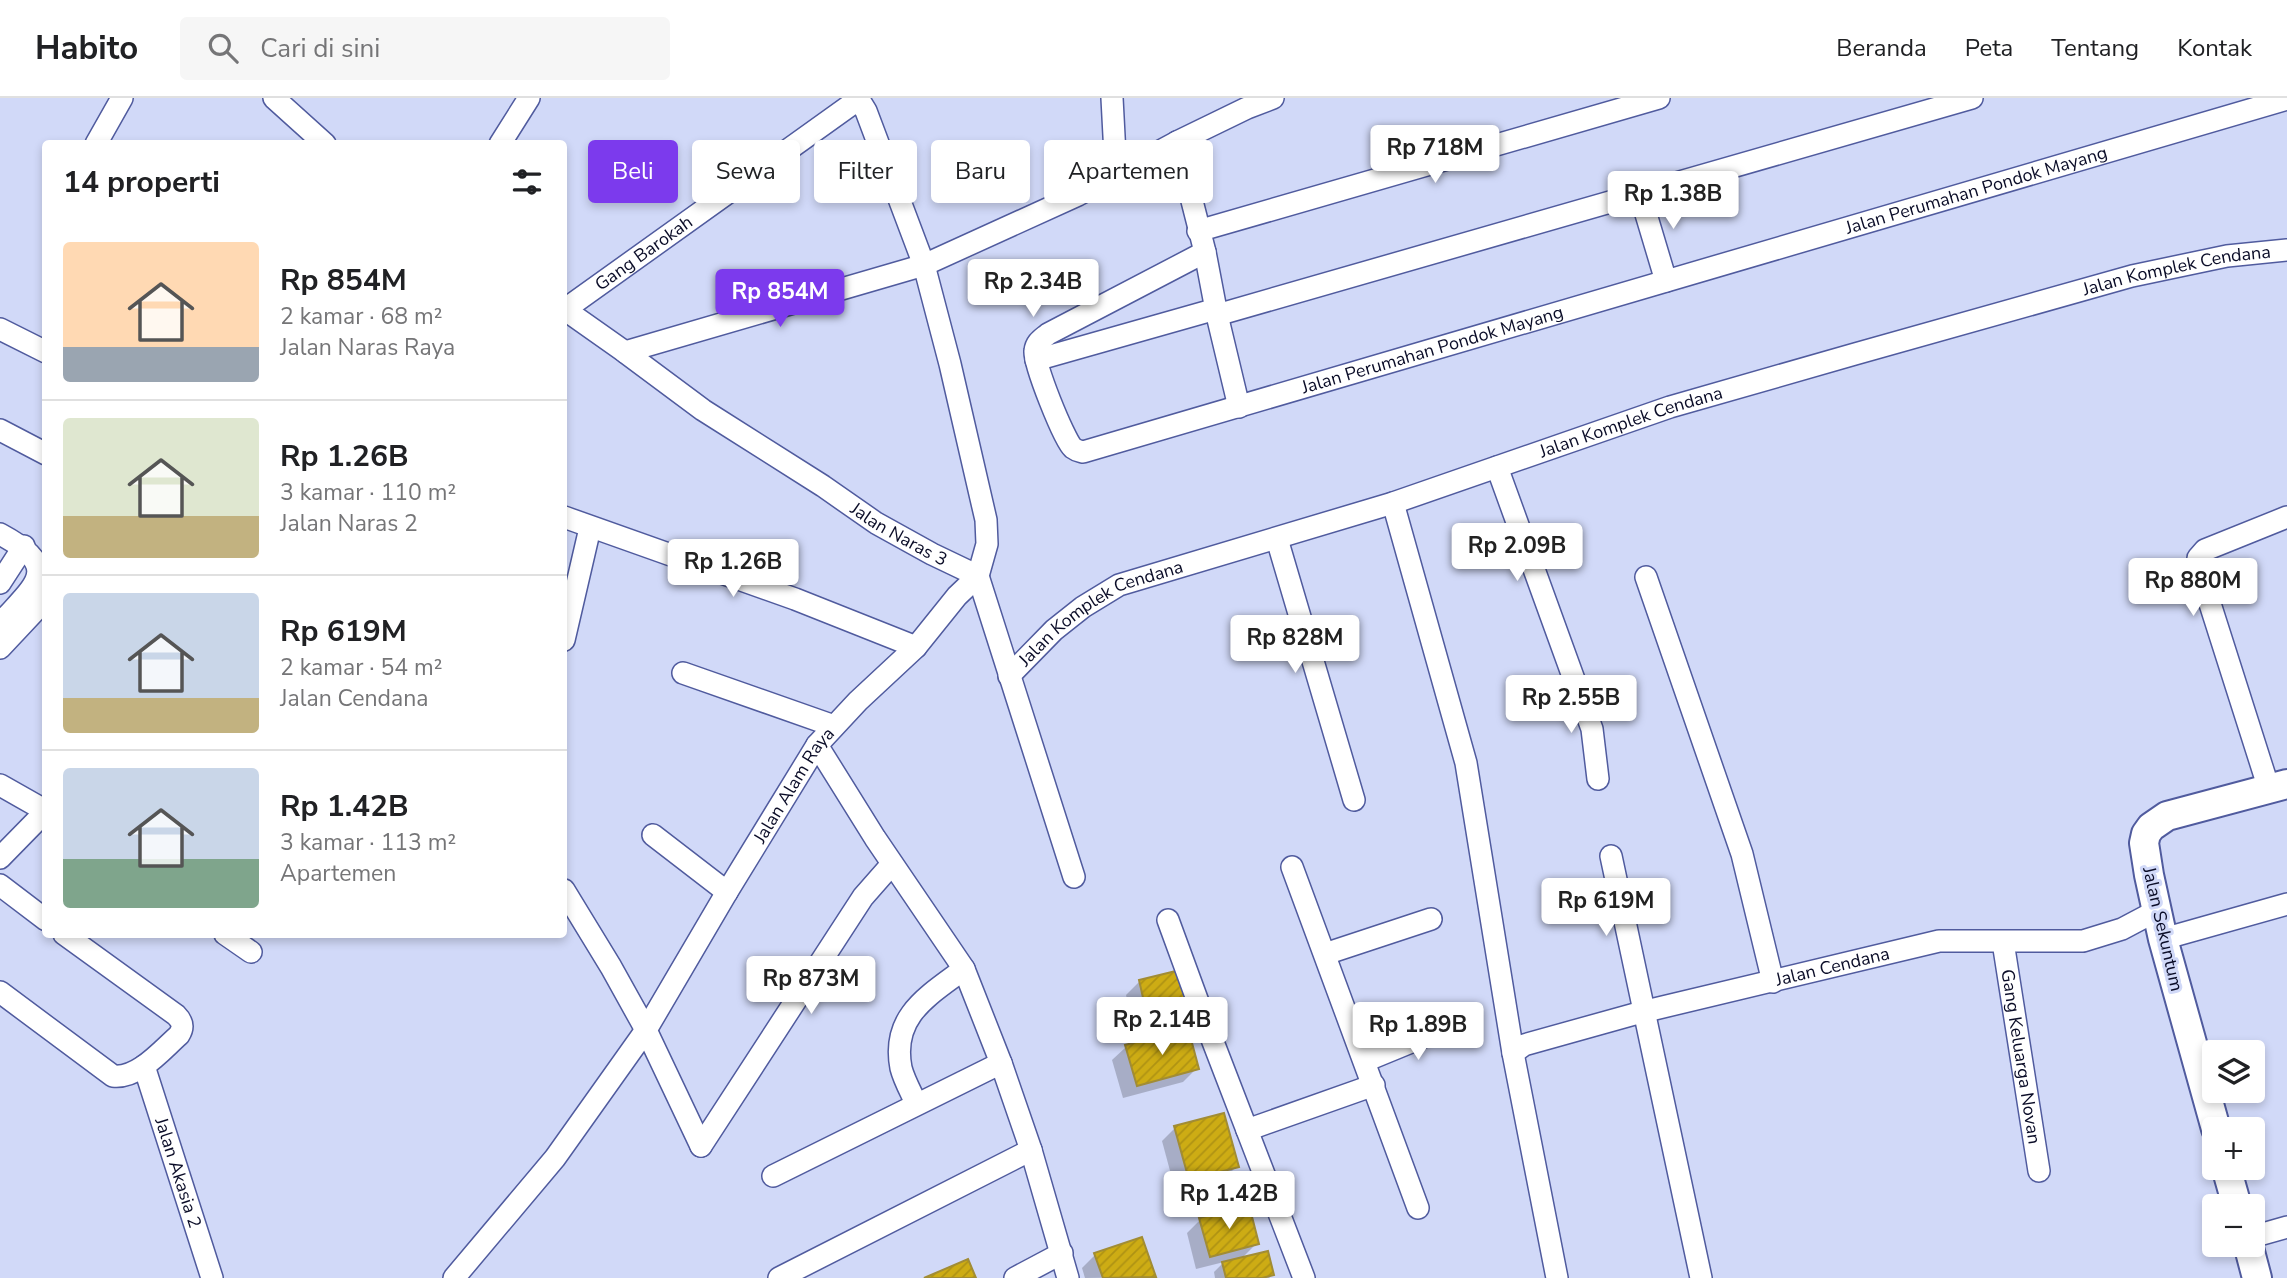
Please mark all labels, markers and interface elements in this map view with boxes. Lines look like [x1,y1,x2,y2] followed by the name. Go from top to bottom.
[180,17,670,80] search box
[35,26,138,71] text: Habito
[204,29,242,67] icon: search
[260,31,380,66] text: Cari di sini
[1836,32,1927,64] text: Beranda
[1965,32,2013,64] text: Peta
[2051,32,2139,64] text: Tentang
[2177,32,2252,64] text: Kontak
[1370,126,1500,185] pin: Rp 718M
[1386,132,1484,163] text: Rp 718M
[588,140,678,203] chip: Beli
[692,140,800,203] chip: Sewa
[814,140,917,203] chip: Filter
[931,140,1030,203] chip: Baru
[1044,140,1213,203] chip: Apartemen
[1842,140,2110,240] street label: Jalan Perumahan Pondok Mayang
[63,162,220,203] text: 14 properti
[508,163,546,201] icon: filters
[1601,172,1745,231] pin: Rp 1.38B
[1624,178,1722,209] text: Rp 1.38B
[590,210,697,296] street label: Gang Barokah
[2079,240,2272,302] street label: Jalan Komplek Cendana
[280,260,407,301] text: Rp 854M
[961,260,1105,319] pin: Rp 2.34B
[984,266,1082,297] text: Rp 2.34B
[119,270,203,354] icon: home
[715,270,845,329] pin: Rp 854M
[731,276,829,307] text: Rp 854M
[1298,300,1566,400] street label: Jalan Perumahan Pondok Mayang
[280,301,442,332] text: 2 kamar · 68 m²
[280,332,455,363] text: Jalan Naras Raya
[1535,381,1725,464] street label: Jalan Komplek Cendana
[280,436,409,477] text: Rp 1.26B
[119,446,203,530] icon: home
[280,477,456,508] text: 3 kamar · 110 m²
[845,496,951,572] street label: Jalan Naras 3
[280,508,418,539] text: Jalan Naras 2
[1445,524,1589,583] pin: Rp 2.09B
[1468,530,1566,561] text: Rp 2.09B
[661,540,805,599] pin: Rp 1.26B
[684,546,782,577] text: Rp 1.26B
[1012,554,1186,672] street label: Jalan Komplek Cendana
[2128,559,2258,618] pin: Rp 880M
[2144,565,2242,596] text: Rp 880M
[280,611,407,652] text: Rp 619M
[1230,616,1360,675] pin: Rp 828M
[119,621,203,705] icon: home
[1246,622,1344,653] text: Rp 828M
[280,652,442,683] text: 2 kamar · 54 m²
[1499,676,1643,735] pin: Rp 2.55B
[1522,682,1620,713] text: Rp 2.55B
[280,683,428,714] text: Jalan Cendana
[747,722,840,848] street label: Jalan Alam Raya
[280,786,409,827] text: Rp 1.42B
[119,796,203,880] icon: home
[280,827,456,858] text: 3 kamar · 113 m²
[280,858,396,889] text: Apartemen
[2137,864,2189,994] street label: Jalan Sekuntum
[1541,878,1671,938] pin: Rp 619M
[1557,885,1655,916] text: Rp 619M
[1772,941,1892,992] street label: Jalan Cendana
[746,956,876,1016] pin: Rp 873M
[762,963,860,994] text: Rp 873M
[1995,967,2047,1146] street label: Gang Keluarga Novan
[1090,998,1234,1057] pin: Rp 2.14B
[1346,1002,1490,1062] pin: Rp 1.89B
[1113,1004,1211,1035] text: Rp 2.14B
[1369,1009,1467,1040] text: Rp 1.89B
[2202,1040,2265,1257] map controls
[2202,1040,2265,1103] button: layers
[149,1113,207,1231] street label: Jalan Akasia 2
[2202,1117,2265,1180] button: +
[1157,1172,1301,1231] pin: Rp 1.42B
[1180,1178,1278,1209] text: Rp 1.42B
[2202,1194,2265,1257] button: −

